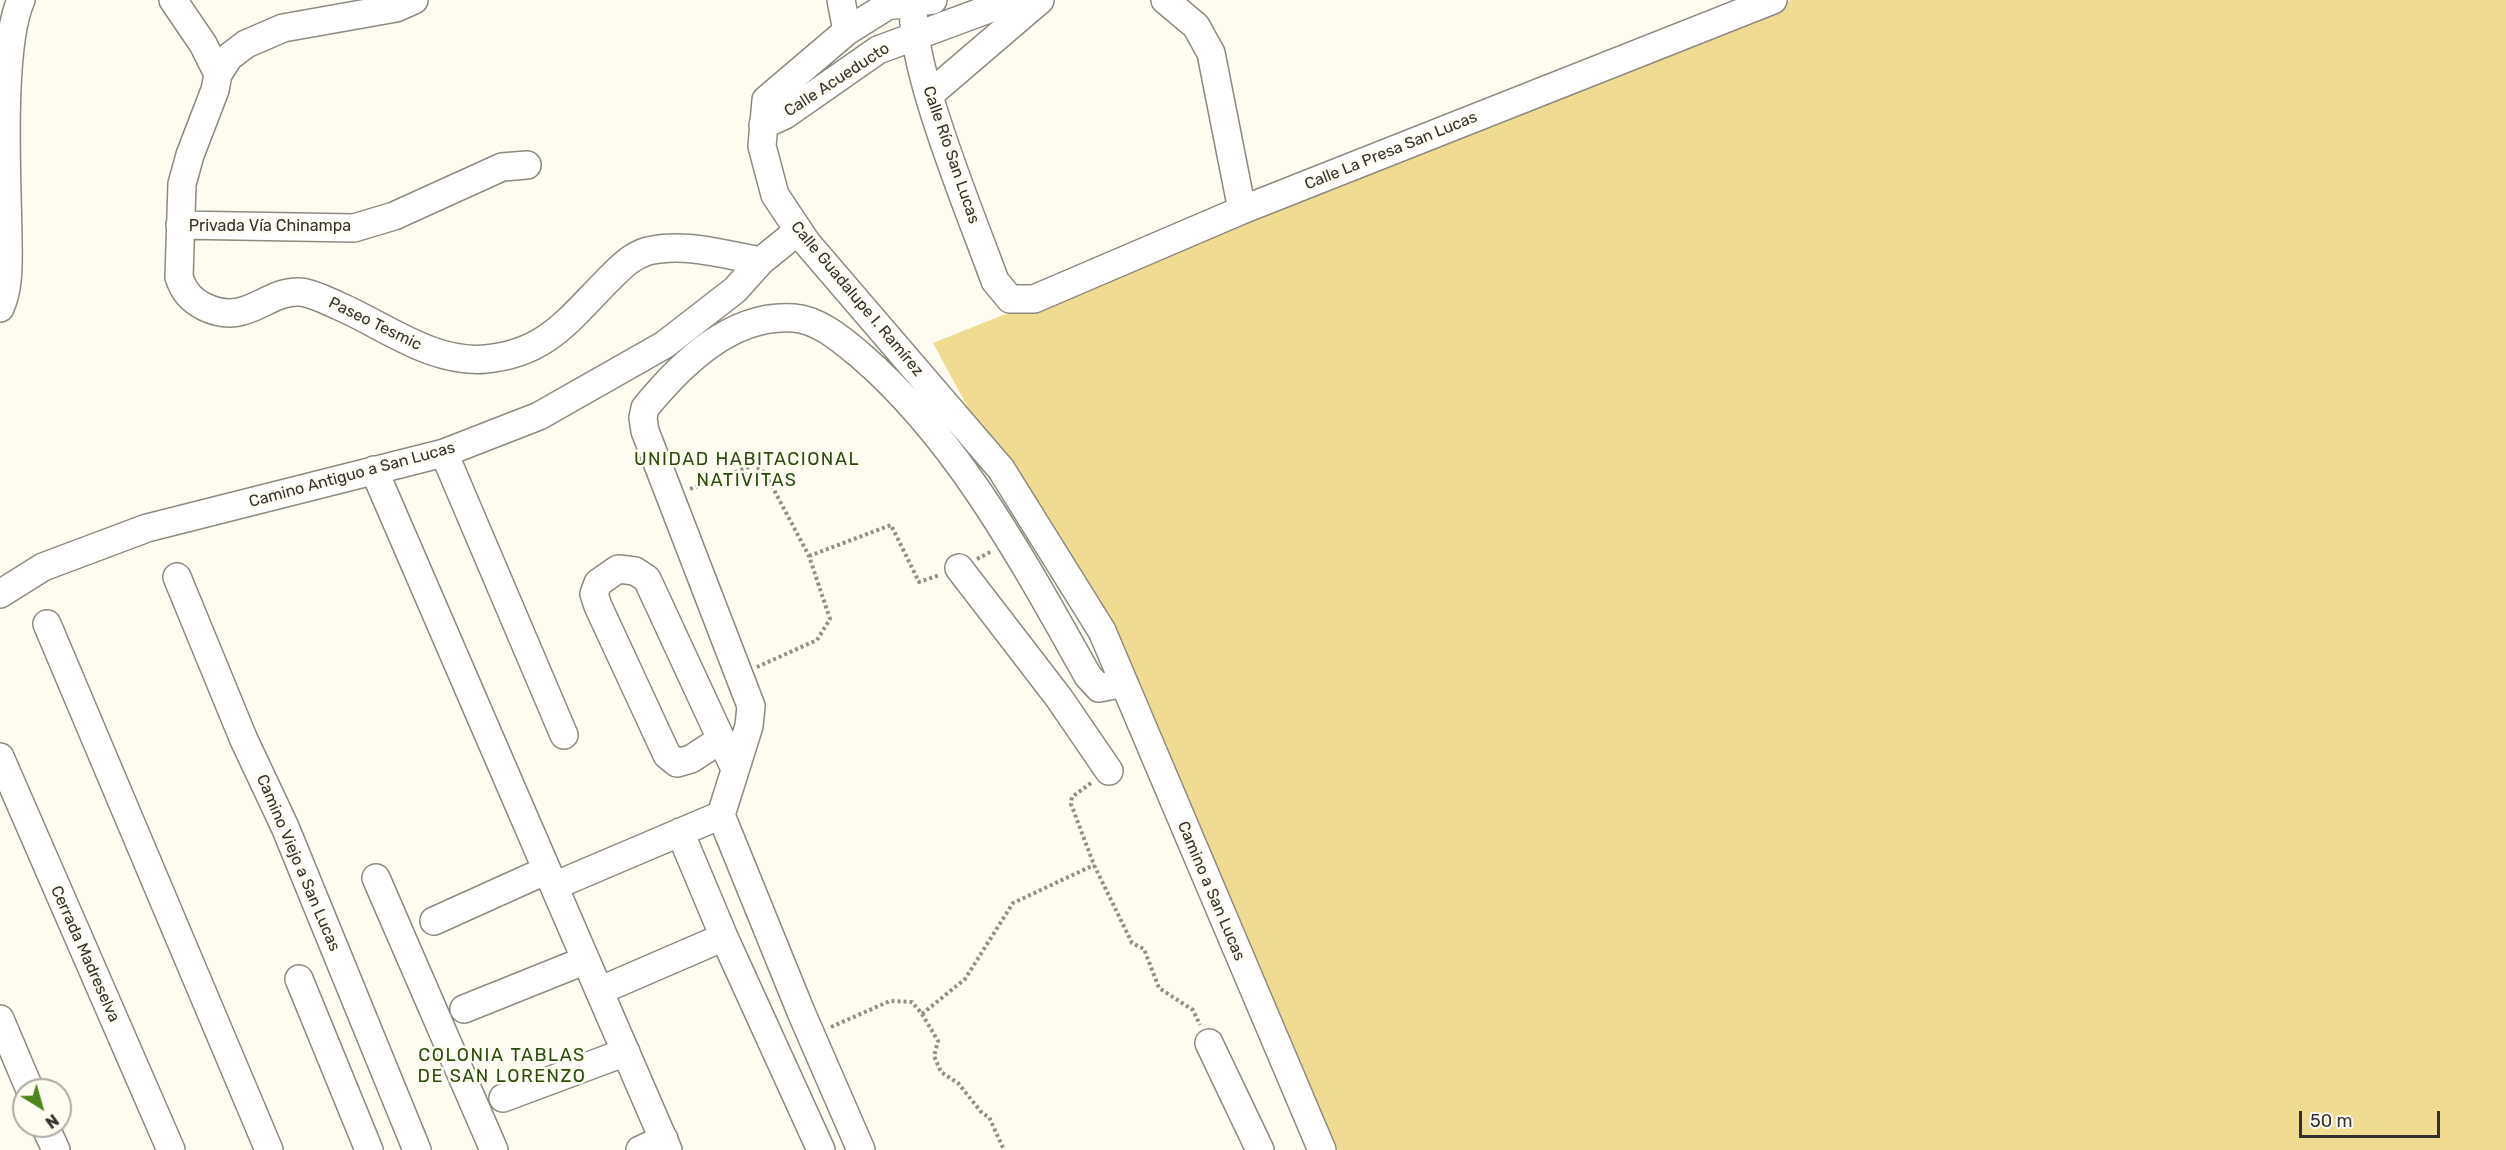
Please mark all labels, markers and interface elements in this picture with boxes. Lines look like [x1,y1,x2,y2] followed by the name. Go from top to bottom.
[781,39,893,121] street label: Calle Acueducto
[918,84,984,226] street label: Calle Río San Lucas
[1302,108,1480,194] street label: Calle La Presa San Lucas
[189,216,351,236] street label: Privada Vía Chinampa
[787,218,927,380] street label: Calle Guadalupe I. Ramírez
[325,293,425,355] street label: Paseo Tesmic
[247,438,457,512] street label: Camino Antiguo a San Lucas
[634,449,860,492] district label: UNIDAD HABITACIONAL NATIVITAS
[252,772,344,954] street label: Camino Viejo a San Lucas
[1173,818,1249,964] street label: Camino a San Lucas
[46,883,124,1025] street label: Cerrada Madreselva
[418,1045,586,1088] district label: COLONIA TABLAS DE SAN LORENZO
[12,1078,72,1138] north arrow
[2302,1099,2443,1137] scale bar
[42,1110,62,1132] text: N
[2310,1110,2353,1132] text: 50 m

